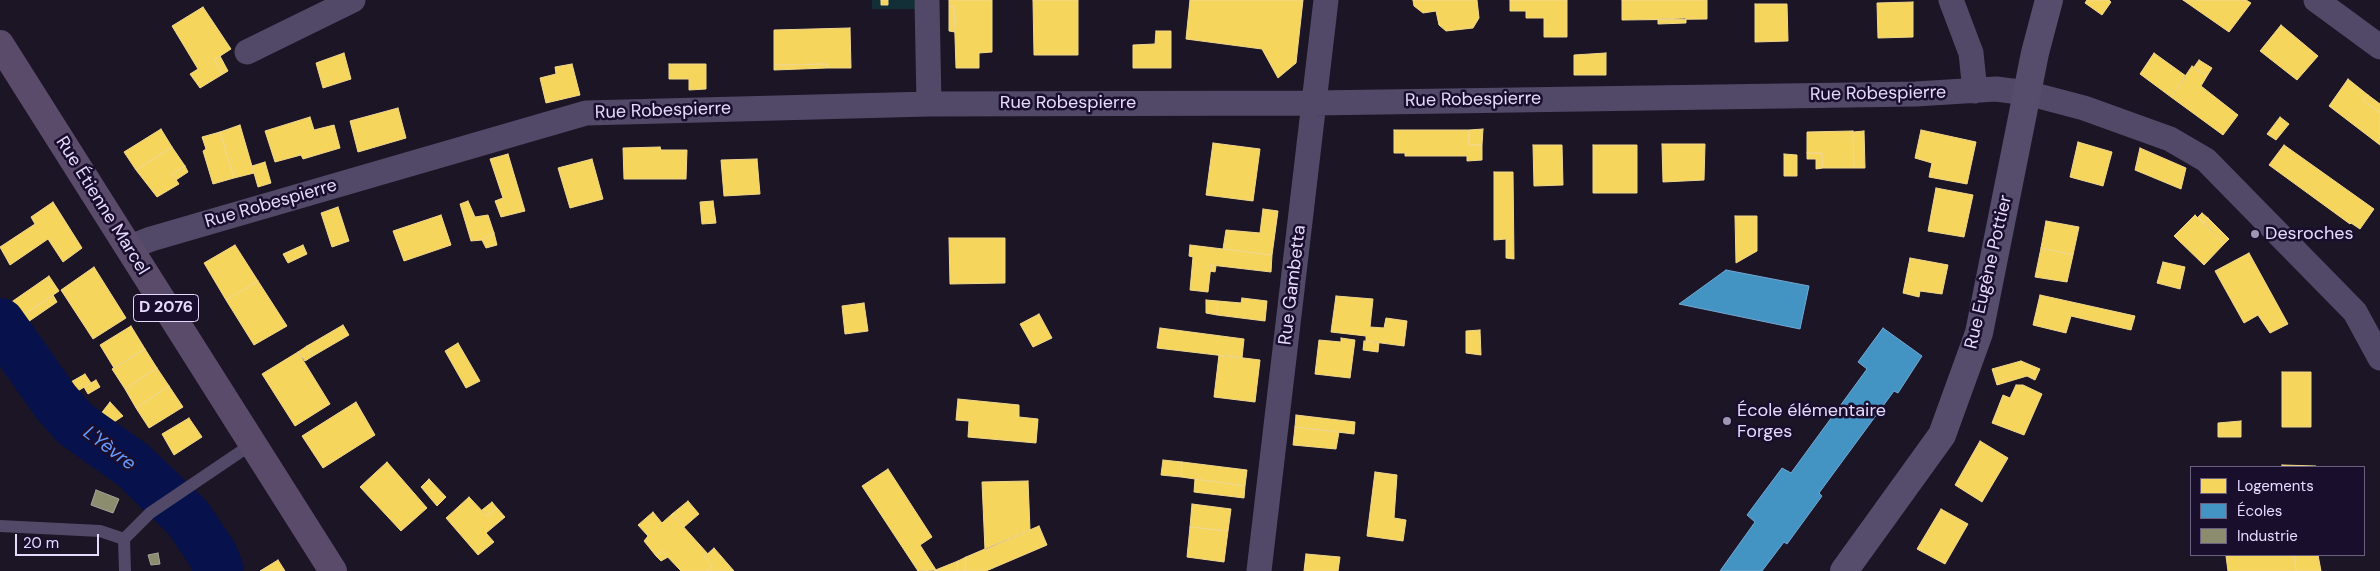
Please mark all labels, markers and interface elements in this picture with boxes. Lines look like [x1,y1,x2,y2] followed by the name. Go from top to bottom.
[1810,82,1946,106] street label: Rue Robespierre
[1405,88,1541,112] street label: Rue Robespierre
[1000,92,1136,114] street label: Rue Robespierre
[594,98,732,124] street label: Rue Robespierre
[51,133,153,279] street label: Rue Étienne Marcel
[202,175,340,233] street label: Rue Robespierre
[1961,193,2017,351] street label: Rue Eugène Pottier
[2265,223,2354,245] place label: Desroches
[1275,224,1311,346] street label: Rue Gambetta
[2249,228,2261,240] marker: Desroches
[134,294,198,322] road number: D 2076
[1737,400,1886,442] place label: École élémentaire Forges
[1721,415,1733,427] marker: École élémentaire Forges
[78,422,140,476] water label: L'Yèvre
[2190,466,2365,556] legend
[2237,476,2314,496] text: Logements
[2237,501,2282,521] text: Écoles
[18,524,101,556] scale bar
[2237,526,2298,546] text: Industrie
[23,533,59,553] text: 20 m

